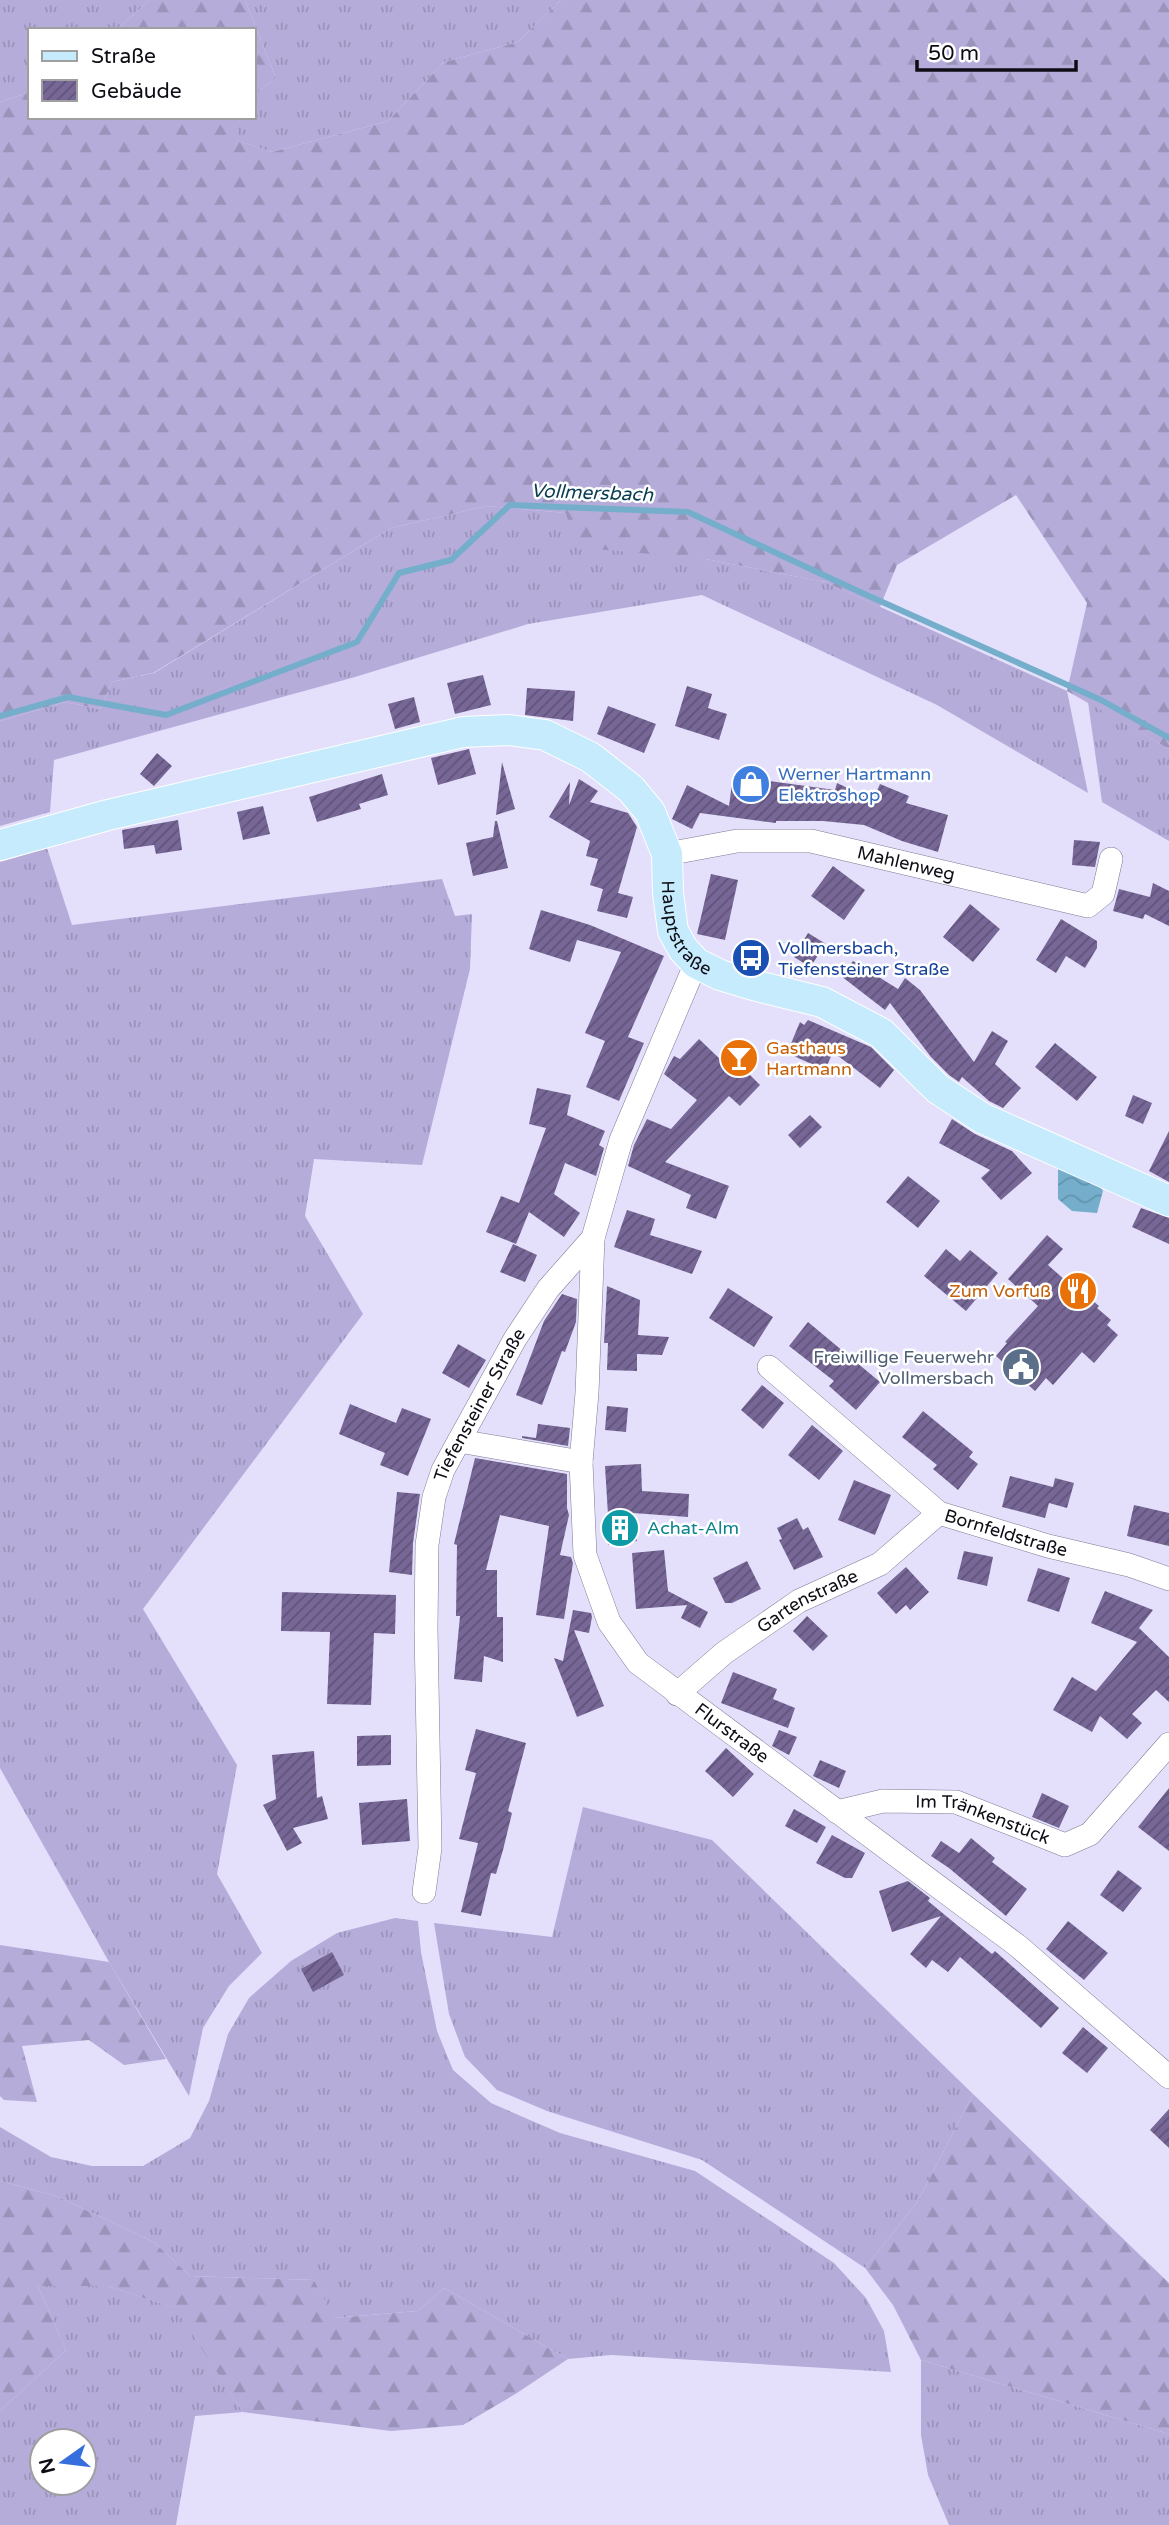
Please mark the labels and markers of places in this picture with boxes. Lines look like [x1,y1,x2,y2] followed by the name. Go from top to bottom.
[730,763,772,805] shop icon: Werner Hartmann Elektroshop
[778,763,931,806] place label: Werner Hartmann Elektroshop
[730,937,772,979] bus stop icon: Vollmersbach, Tiefensteiner Straße
[778,937,949,980] place label: Vollmersbach, Tiefensteiner Straße
[718,1037,760,1079] bar icon: Gasthaus Hartmann
[766,1037,852,1080] place label: Gasthaus Hartmann
[1057,1270,1099,1312] restaurant icon: Zum Vorfuß
[949,1280,1051,1302] place label: Zum Vorfuß
[813,1346,994,1389] place label: Freiwillige Feuerwehr Vollmersbach
[1000,1346,1042,1388] public building icon: Freiwillige Feuerwehr Vollmersbach
[599,1507,641,1549] building icon: Achat-Alm
[647,1517,739,1539] place label: Achat-Alm

